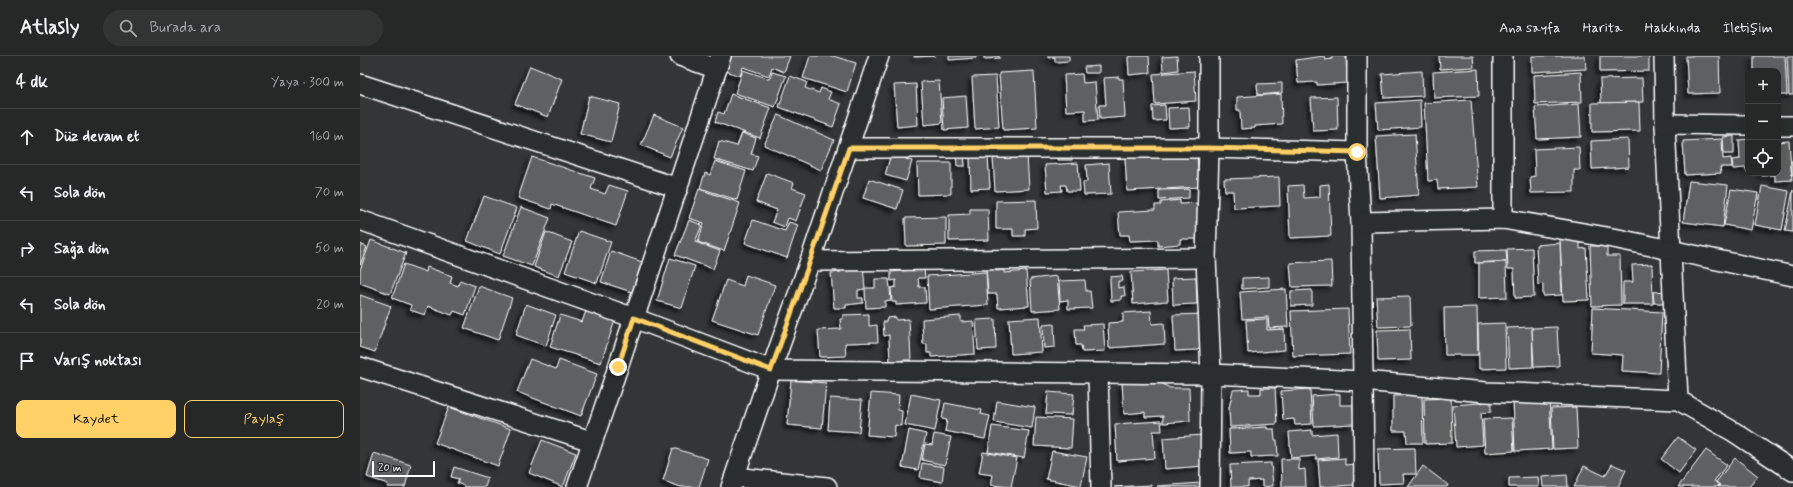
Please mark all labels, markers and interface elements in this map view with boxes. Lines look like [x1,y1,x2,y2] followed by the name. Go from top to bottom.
[103,10,383,46] search box
[20,15,79,40] text: Atlasly
[117,17,139,39] icon: search
[149,18,221,38] text: Burada ara
[1499,19,1560,37] text: Ana sayfa
[1582,19,1623,37] text: Harita
[1645,19,1701,37] text: Hakkında
[1723,19,1773,37] text: İletişim
[1745,68,1781,176] map controls
[1745,68,1781,104] button: +
[16,71,48,93] text: 4 dk
[271,74,344,91] text: Yaya · 300 m
[1745,104,1781,140] button: −
[16,126,38,148] icon: ahead
[54,127,139,147] text: Düz devam et
[309,128,344,145] text: 160 m
[1745,140,1781,176] button: locate
[1348,143,1366,161] route start
[16,182,38,204] icon: left
[54,183,106,203] text: Sola dön
[315,184,344,201] text: 70 m
[16,238,38,260] icon: right
[54,239,109,259] text: Sağa dön
[315,240,344,257] text: 50 m
[16,294,38,316] icon: left
[54,295,106,315] text: Sola dön
[316,296,344,313] text: 20 m
[16,350,38,372] icon: arrive
[54,351,142,371] text: Varış noktası
[609,358,627,376] route end
[16,400,176,438] button: Kaydet
[184,400,344,438] button: Paylaş
[372,459,435,478] scale bar
[378,461,401,475] text: 20 m

